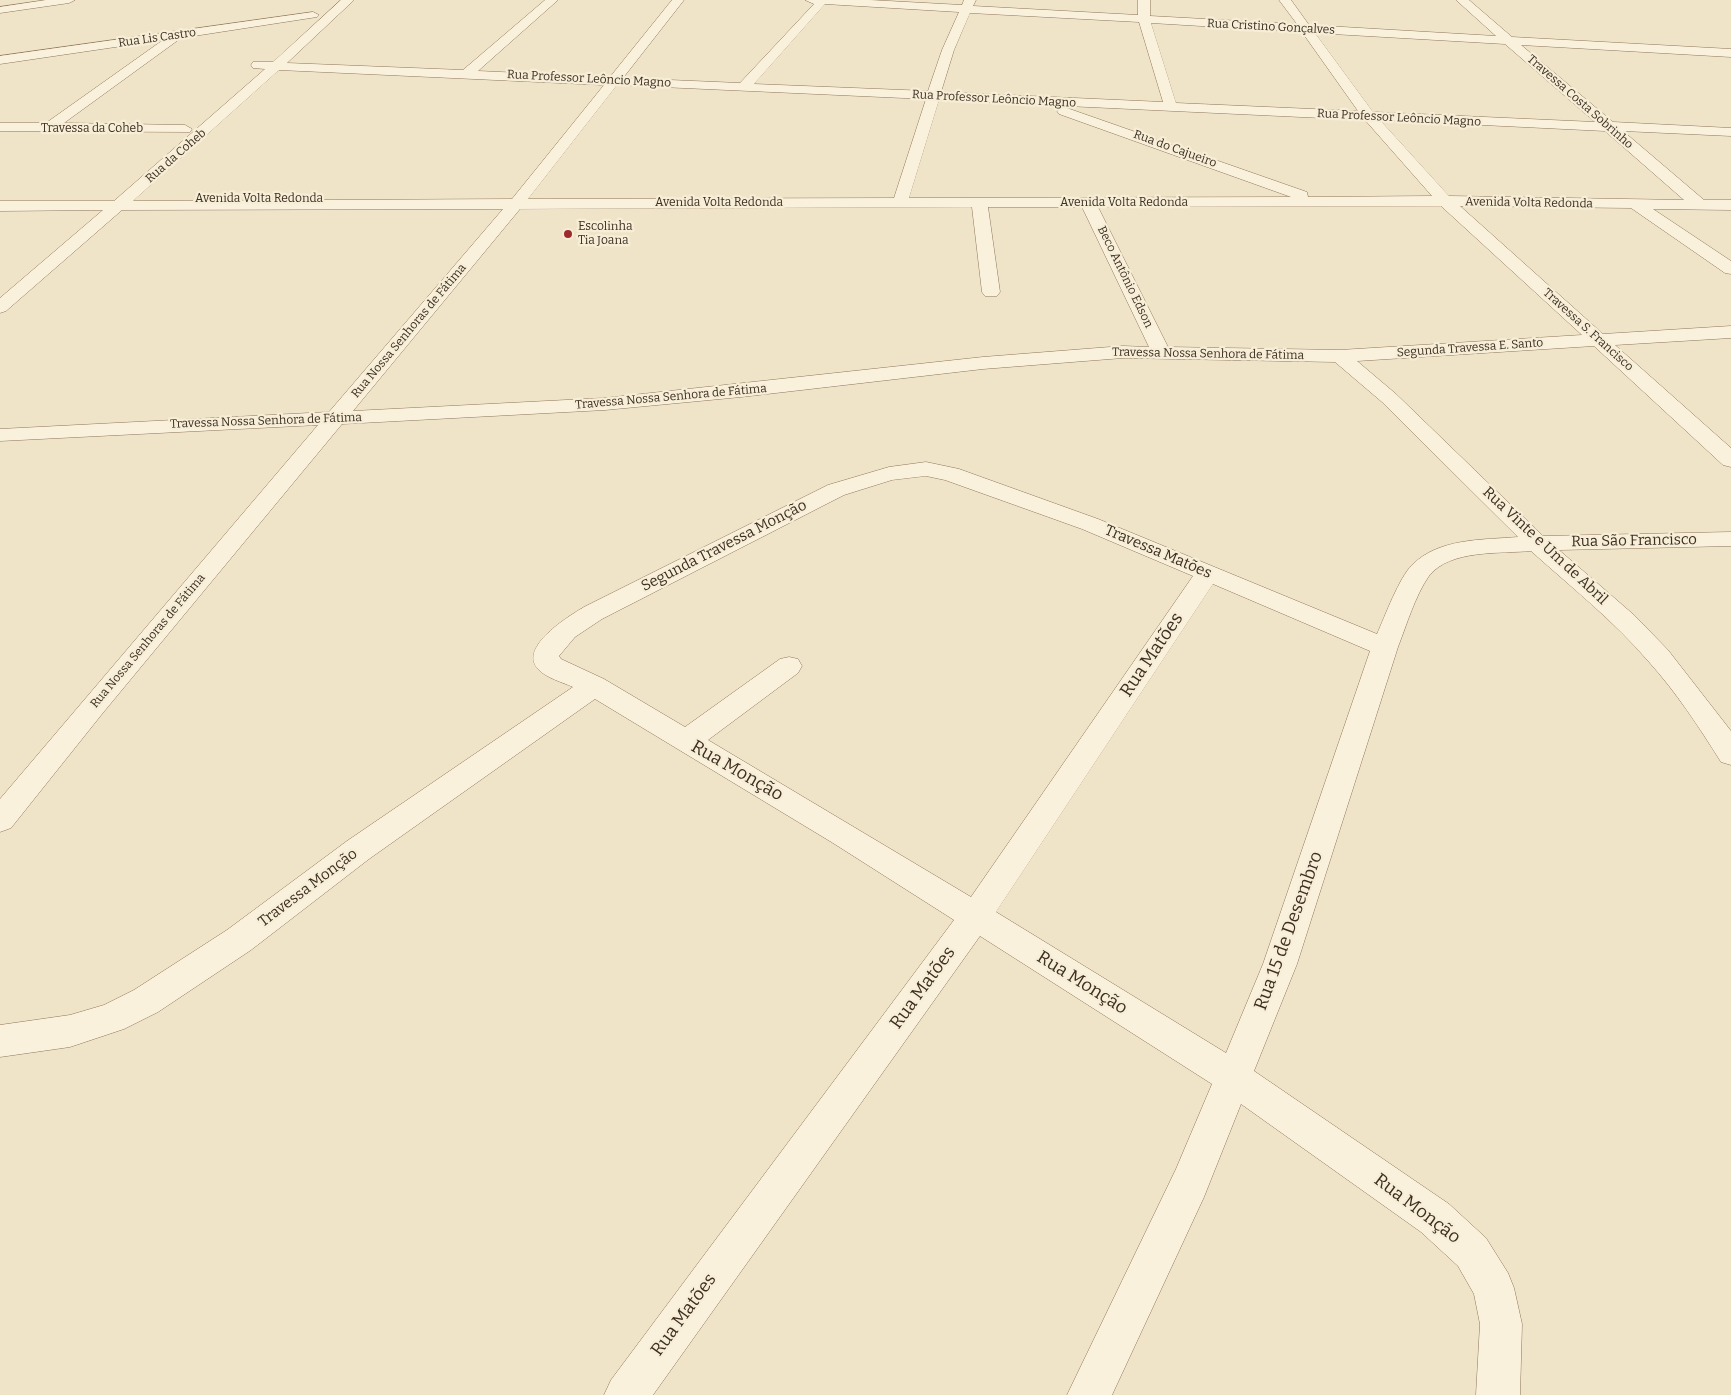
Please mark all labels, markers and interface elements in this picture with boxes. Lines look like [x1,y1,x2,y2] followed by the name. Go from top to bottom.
[1207,16,1335,38] street label: Rua Cristino Gonçalves
[117,25,197,51] street label: Rua Lis Castro
[1524,52,1636,152] street label: Travessa Costa Sobrinho
[507,68,671,90] street label: Rua Professor Leôncio Magno
[912,88,1076,110] street label: Rua Professor Leôncio Magno
[1317,107,1481,129] street label: Rua Professor Leôncio Magno
[41,122,143,136] street label: Travessa da Coheb
[143,126,209,186] street label: Rua da Coheb
[1132,127,1218,171] street label: Rua do Cajueiro
[195,192,323,206] street label: Avenida Volta Redonda
[1465,195,1593,211] street label: Avenida Volta Redonda
[655,196,783,210] street label: Avenida Volta Redonda
[1060,196,1188,210] street label: Avenida Volta Redonda
[578,220,632,248] place label: Escolinha Tia Joana
[1094,224,1156,330] street label: Beco Antônio Edson
[562,228,574,240] marker: Escolinha Tia Joana
[349,261,469,401] street label: Rua Nossa Senhoras de Fátima
[1540,286,1636,374] street label: Travessa S. Francisco
[1396,336,1544,360] street label: Segunda Travessa E. Santo
[1112,345,1304,363] street label: Travessa Nossa Senhora de Fátima
[575,381,767,413] street label: Travessa Nossa Senhora de Fátima
[170,410,362,432] street label: Travessa Nossa Senhora de Fátima
[1479,483,1611,609] street label: Rua Vinte e Um de Abril
[638,496,810,596] street label: Segunda Travessa Monção
[1102,521,1214,583] street label: Travessa Matões
[1571,531,1697,551] street label: Rua São Francisco
[88,571,208,711] street label: Rua Nossa Senhoras de Fátima
[1116,609,1188,701] street label: Rua Matões
[687,736,787,806] street label: Rua Monção
[255,845,361,931] street label: Travessa Monção
[1250,849,1328,1013] street label: Rua 15 de Desembro
[886,942,960,1034] street label: Rua Matões
[1033,947,1131,1019] street label: Rua Monção
[1369,1169,1465,1249] street label: Rua Monção
[647,1269,721,1361] street label: Rua Matões

